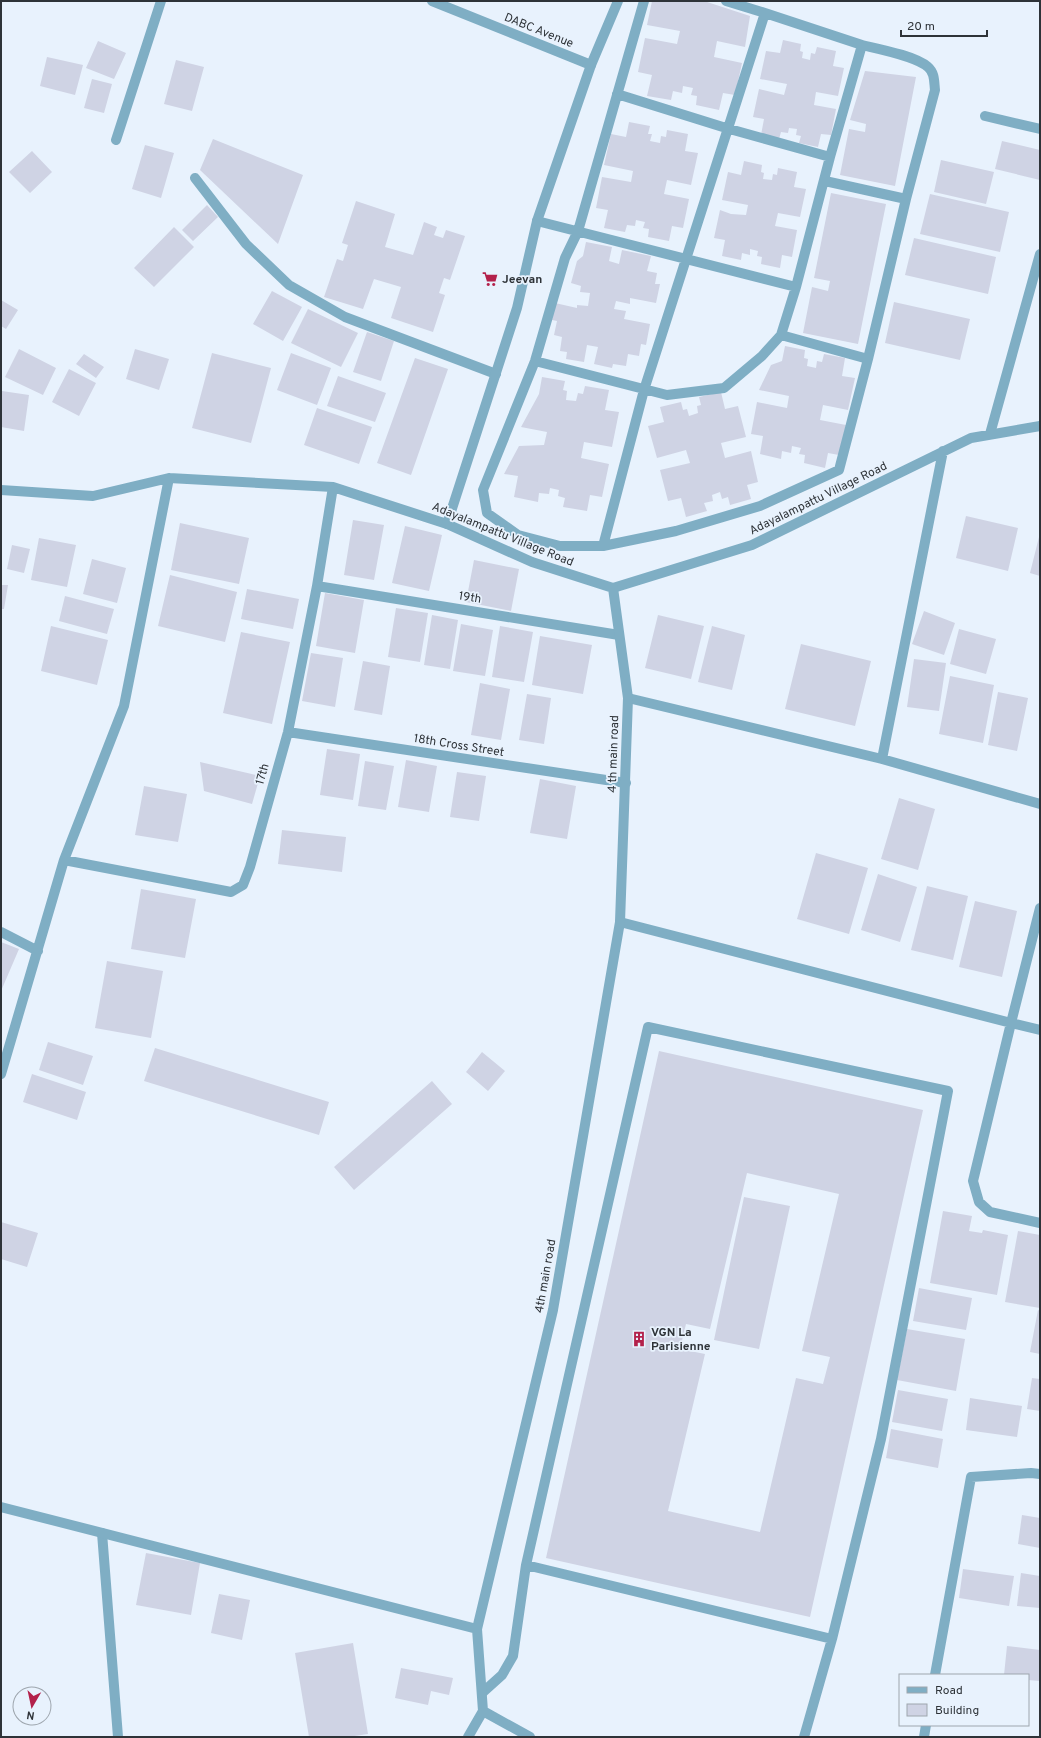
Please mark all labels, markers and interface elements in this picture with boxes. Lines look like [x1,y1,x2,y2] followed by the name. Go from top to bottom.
[502,10,576,52] street label: DABC Avenue
[901,12,987,38] scale bar
[907,19,935,35] text: 20 m
[481,270,499,288] supermarket icon: Jeevan
[502,272,542,288] place label: Jeevan
[747,458,890,539] street label: Adayalampattu Village Road
[429,499,576,571] street label: Adayalampattu Village Road
[457,588,482,608] street label: 19th
[605,715,623,793] street label: 4 th main road
[413,731,505,761] street label: 18th Cross Street
[252,762,273,787] street label: 17th
[532,1238,560,1314] street label: 4th main road
[651,1325,711,1355] place label: VGN La Parisienne
[630,1330,648,1348] building icon: VGN La Parisienne
[899,1674,1029,1726] legend
[935,1683,963,1699] text: Road
[12,1686,52,1726] north arrow
[935,1703,979,1719] text: Building
[26,1707,36,1722] text: N

